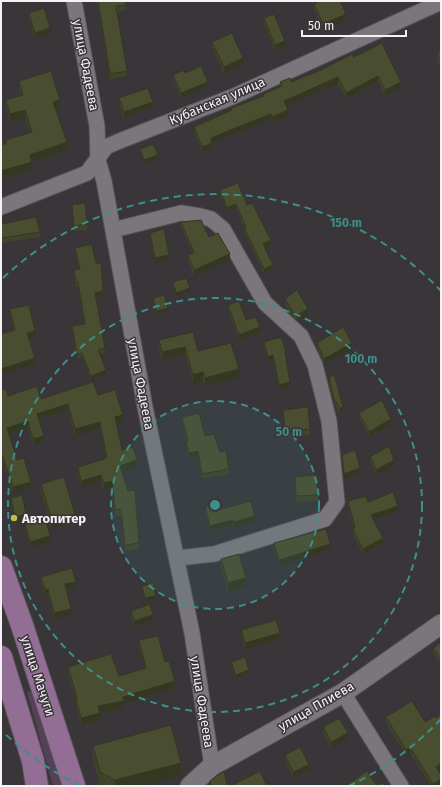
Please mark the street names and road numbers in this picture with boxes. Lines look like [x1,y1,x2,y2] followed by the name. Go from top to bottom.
[70,18,102,112] street label: улица Фадеева
[167,74,267,128] street label: Кубанская улица
[125,337,157,431] street label: улица Фадеева
[18,634,58,718] street label: улица Мачуги
[187,655,217,749] street label: улица Фадеева
[275,678,357,734] street label: улица Плиева

